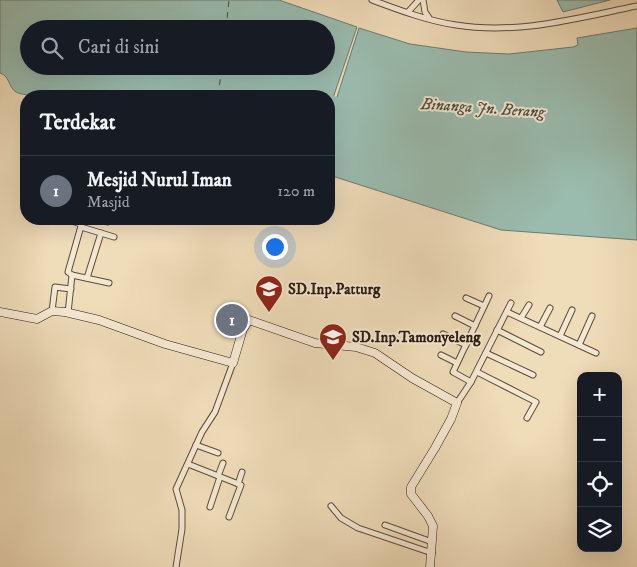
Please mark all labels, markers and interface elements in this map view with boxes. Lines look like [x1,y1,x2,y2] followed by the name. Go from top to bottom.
[20,20,335,75] search box
[38,34,66,62] icon: search
[78,36,159,59] text: Cari di sini
[419,94,547,122] water label: Binanga Jn. Berang
[40,110,115,136] text: Terdekat
[87,169,232,192] text: Mesjid Nurul Iman
[53,181,59,201] text: 1
[277,181,315,201] text: 120 m
[87,192,130,212] text: Masjid
[262,234,288,260] your location
[254,274,284,313] school or university icon: SD.Inp.Patturg
[288,280,381,299] place label: SD.Inp.Patturg
[216,301,248,339] pin: 1
[318,322,348,361] school or university icon: SD.Inp.Tamonyeleng
[352,328,481,347] place label: SD.Inp.Tamonyeleng
[577,372,622,552] map controls
[577,372,622,417] button: +
[577,417,622,462] button: −
[577,462,622,507] button: locate
[577,507,622,552] button: layers

